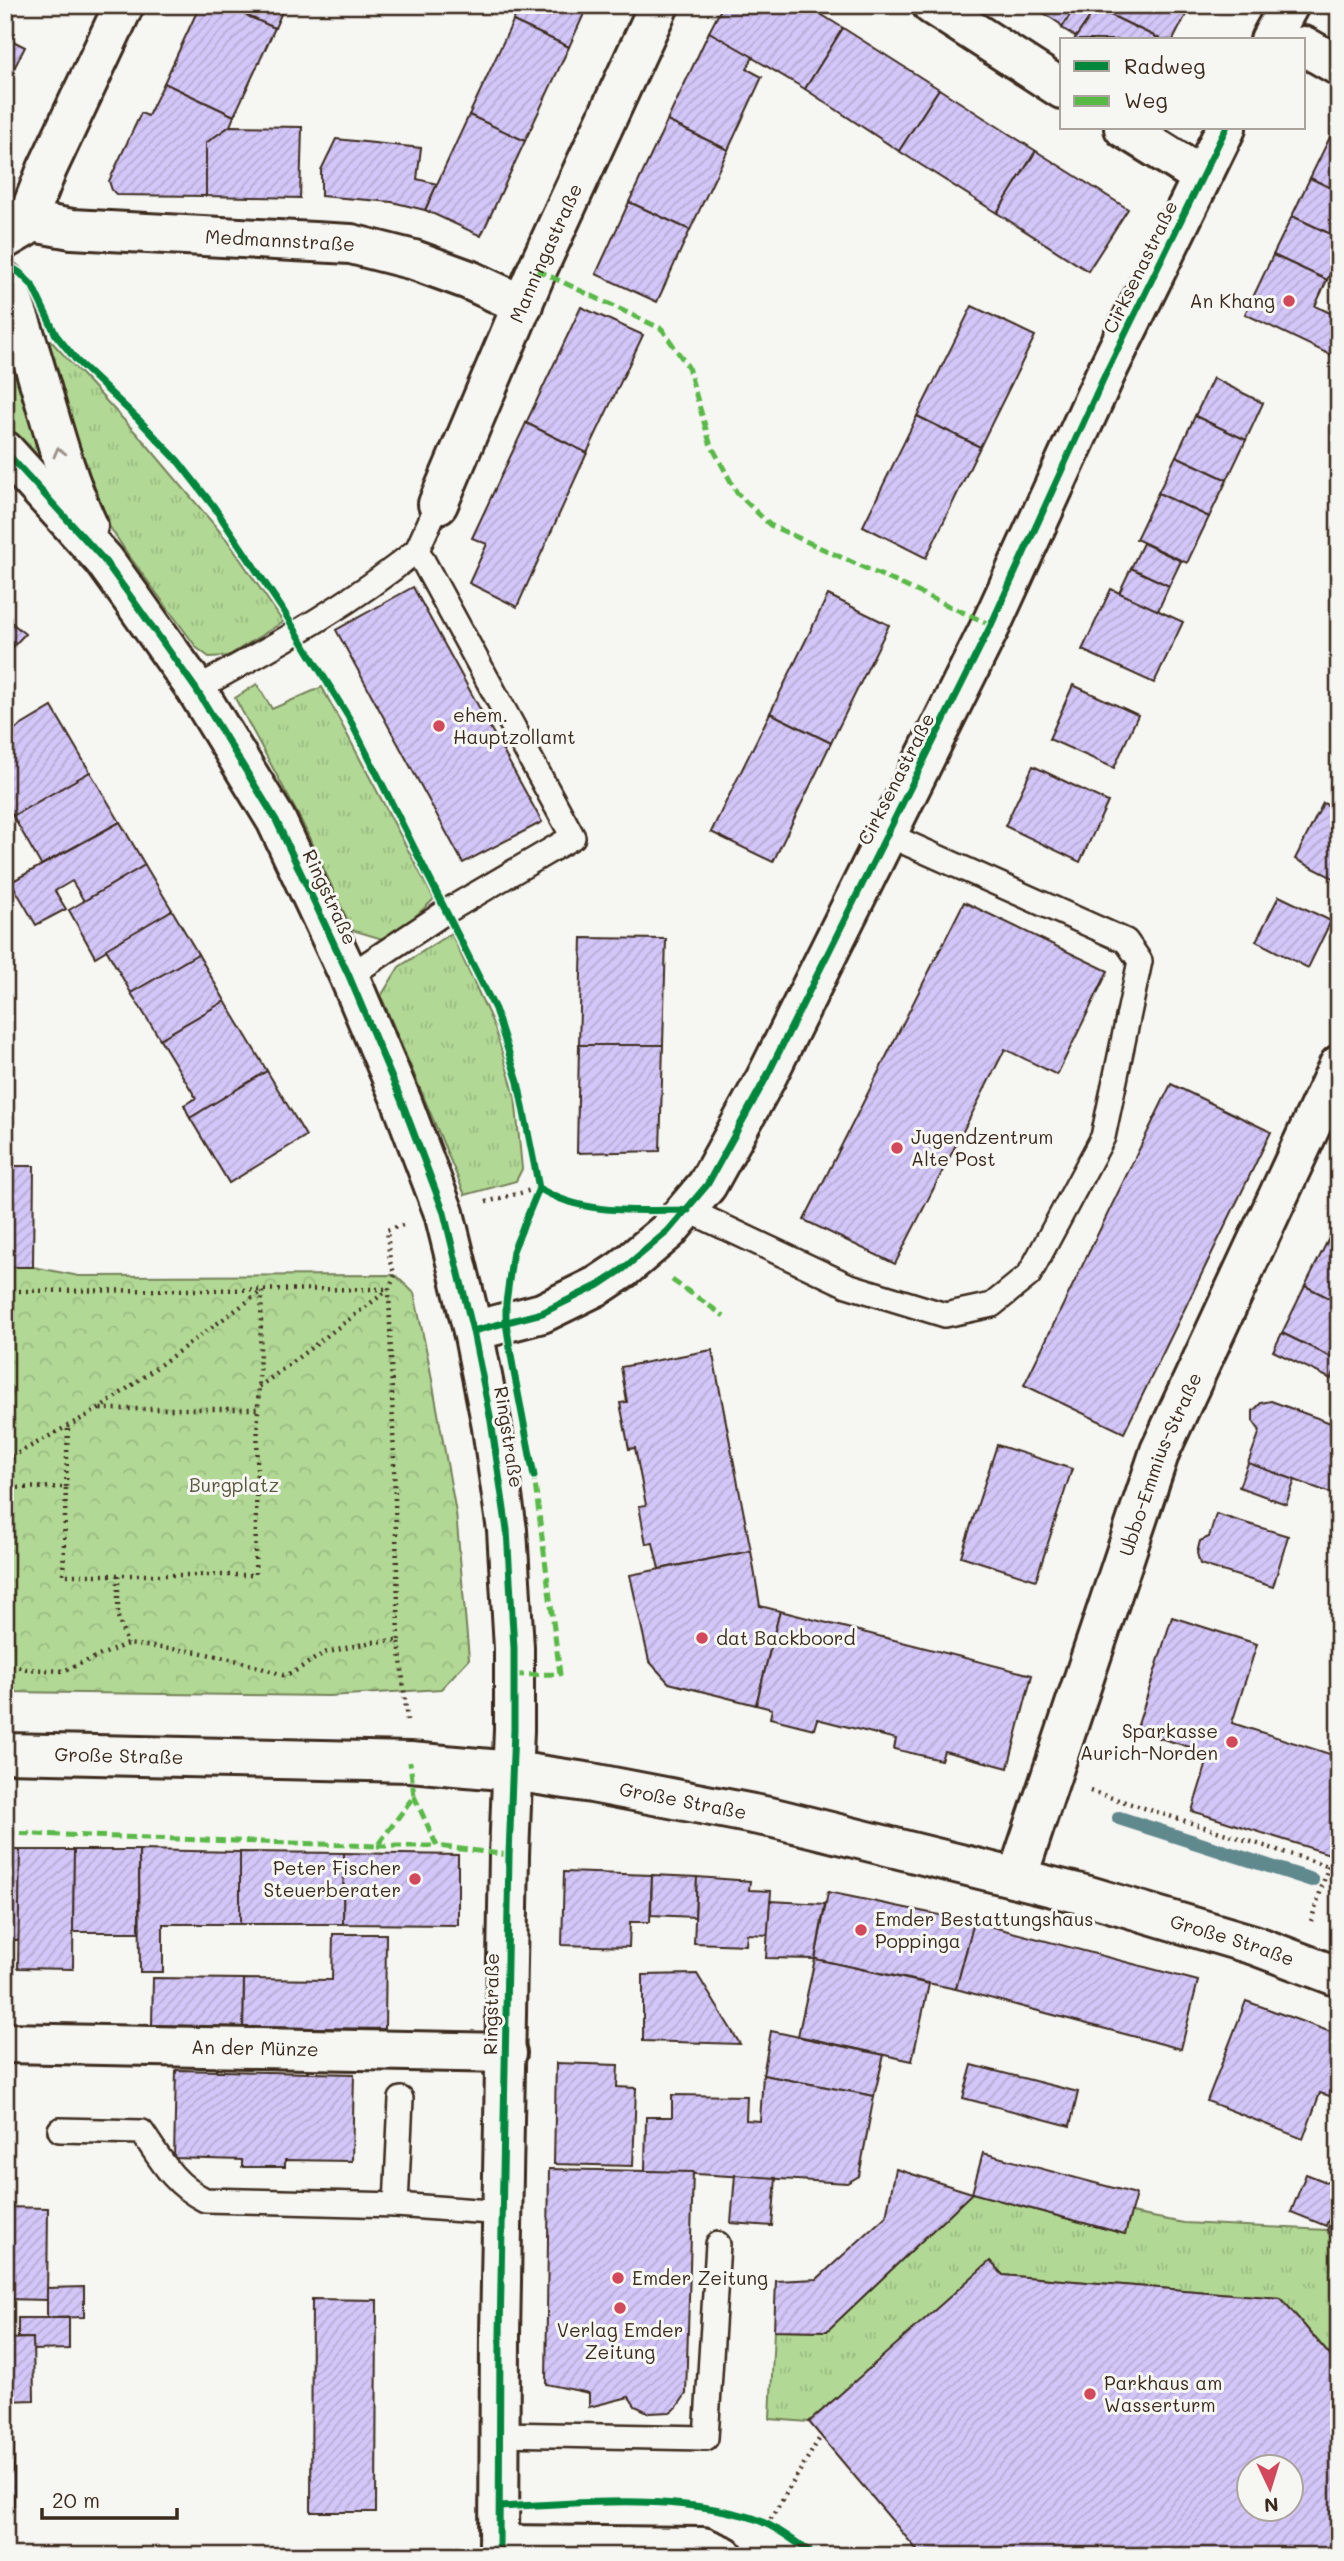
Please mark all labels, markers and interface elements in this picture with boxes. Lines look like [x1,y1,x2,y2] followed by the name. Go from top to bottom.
[1060,38,1306,130] legend
[1124,52,1205,79] text: Radweg
[1124,86,1168,113] text: Weg
[503,179,587,326] street label: Manningastraße
[1096,196,1183,337] street label: Cirksenastraße
[205,223,356,256] street label: Medmannstraße
[1190,288,1275,313] place label: An Khang
[1281,293,1297,309] marker: An Khang
[53,446,67,458] one-way arrow
[453,702,576,749] place label: ehem. Hauptzollamt
[851,708,940,849] street label: Cirksenastraße
[431,718,447,734] marker: ehem. Hauptzollamt
[298,845,363,948] street label: Ringstraße
[911,1124,1053,1171] place label: Jugendzentrum Alte Post
[889,1140,905,1156] marker: Jugendzentrum Alte Post
[1113,1368,1207,1559] street label: Ubbo-Emmius-Straße
[489,1384,530,1489] street label: Ringstraße
[189,1472,279,1497] park label: Burgplatz
[716,1625,855,1650] place label: dat Backboord
[694,1630,710,1646] marker: dat Backboord
[1080,1718,1218,1765] place label: Sparkasse Aurich-Norden
[1224,1734,1240,1750] marker: Sparkasse Aurich-Norden
[54,1741,184,1769] street label: Große Straße
[617,1776,749,1824] street label: Große Straße
[264,1855,401,1902] place label: Peter Fischer Steuerberater
[407,1871,423,1887] marker: Peter Fischer Steuerberater
[875,1906,1094,1953] place label: Emder Bestattungshaus Poppinga
[1167,1908,1298,1971] street label: Große Straße
[853,1922,869,1938] marker: Emder Bestattungshaus Poppinga
[477,1953,504,2055] street label: Ringstraße
[191,2034,319,2061] street label: An der Münze
[632,2265,768,2290] place label: Emder Zeitung
[610,2270,626,2286] marker: Emder Zeitung
[612,2300,628,2316] marker: Verlag Emder Zeitung
[557,2317,683,2364] place label: Verlag Emder Zeitung
[1104,2370,1222,2417] place label: Parkhaus am Wasserturm
[1082,2386,1098,2402] marker: Parkhaus am Wasserturm
[1236,2452,1306,2522] north arrow
[42,2477,177,2521] scale bar
[52,2486,100,2513] text: 20 m
[1263,2492,1279,2518] text: N

